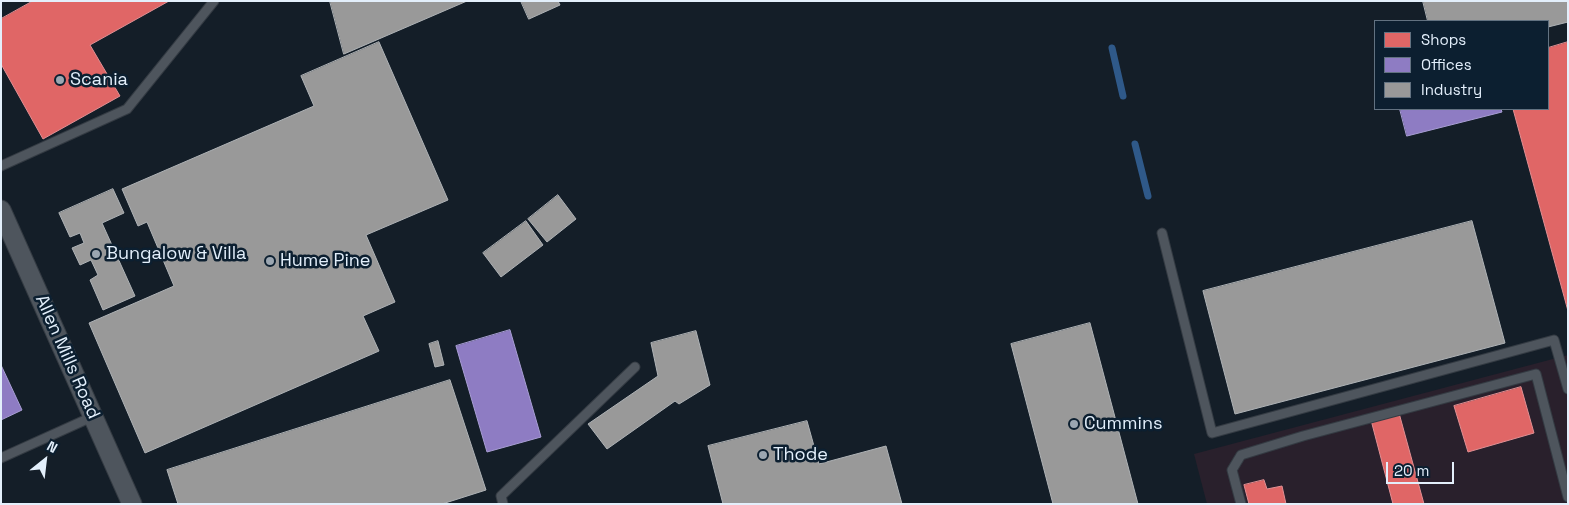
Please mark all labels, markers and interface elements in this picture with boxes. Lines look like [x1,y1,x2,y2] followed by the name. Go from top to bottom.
[1374,20,1549,110] legend
[1421,30,1466,49] text: Shops
[1421,55,1472,74] text: Offices
[70,69,128,91] place label: Scania
[54,74,66,86] marker: Scania
[1421,80,1482,99] text: Industry
[106,243,246,265] place label: Bungalow & Villa
[90,248,102,260] marker: Bungalow & Villa
[280,250,371,272] place label: Hume Pine
[264,255,276,267] marker: Hume Pine
[30,292,104,422] street label: Allen Mills Road
[1084,413,1162,435] place label: Cummins
[1068,418,1080,430] marker: Cummins
[20,435,70,485] north arrow
[44,437,61,457] text: N
[773,444,828,466] place label: Thode
[757,449,769,461] marker: Thode
[1389,452,1456,484] scale bar
[1394,461,1429,480] text: 20 m

